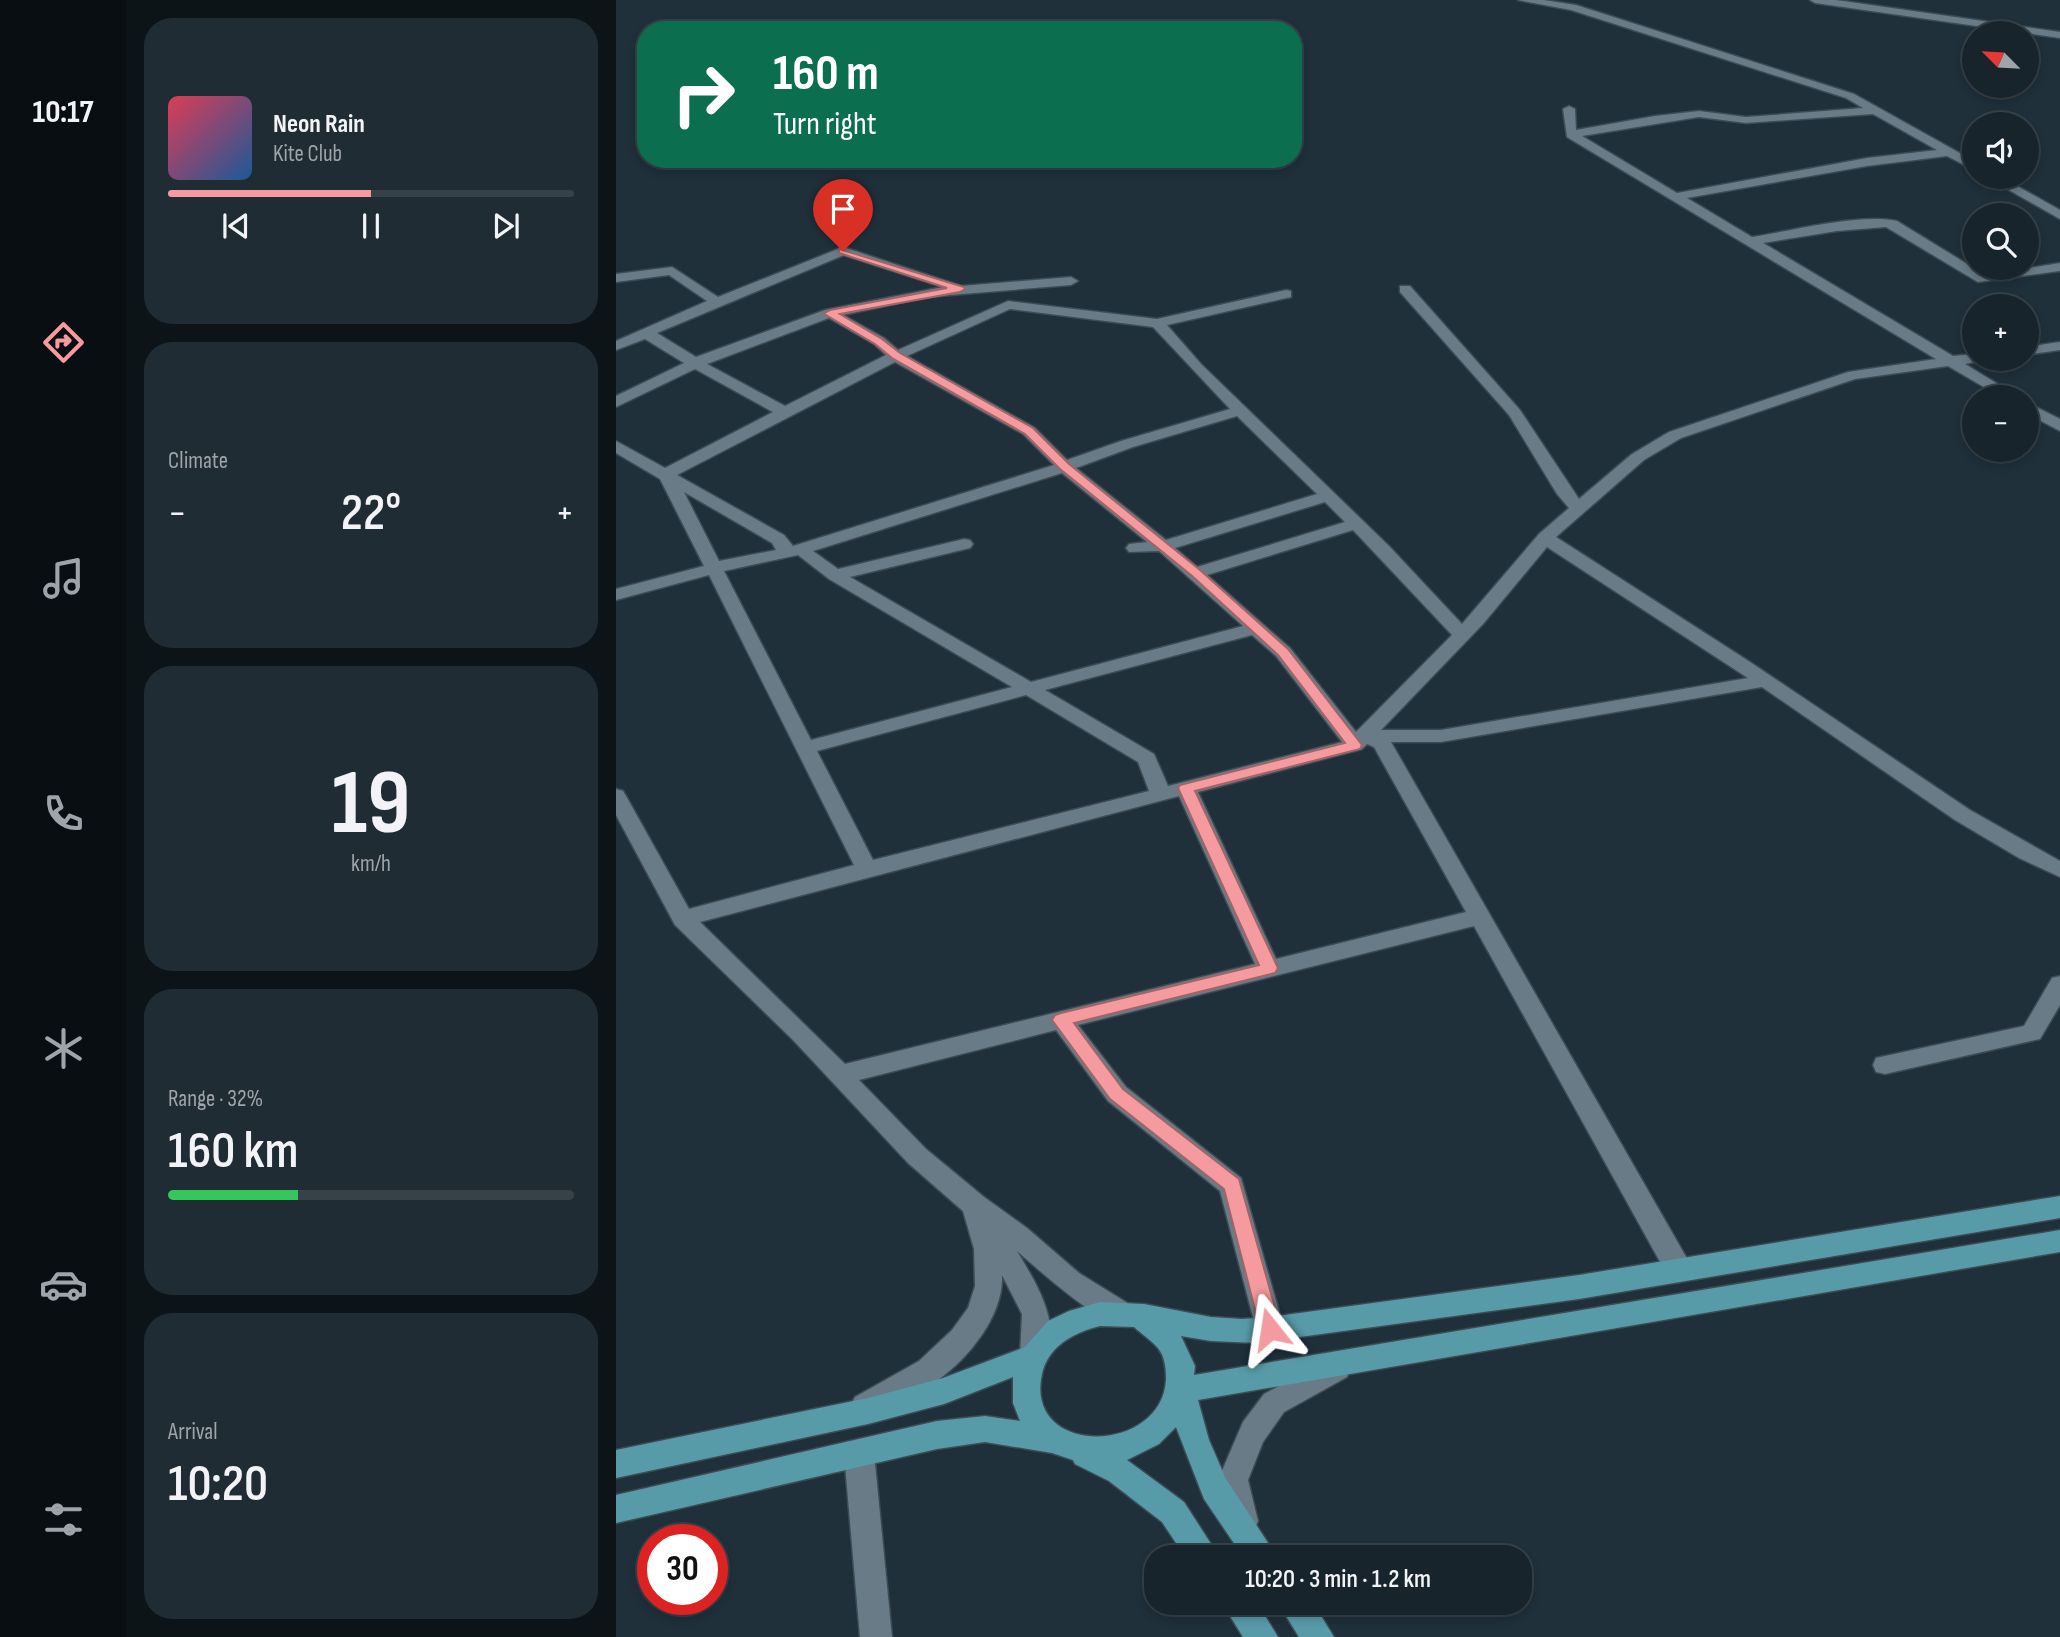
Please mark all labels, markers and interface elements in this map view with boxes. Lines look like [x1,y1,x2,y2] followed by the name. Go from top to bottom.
[1962,21,2039,98] north arrow
[1962,21,2039,462] map controls
[773,45,879,104] text: 160 m
[658,49,749,140] icon: right
[33,93,93,132] text: 10:17
[773,105,877,144] text: Turn right
[273,109,365,140] text: Neon Rain
[1962,112,2039,189] button: sound
[273,140,342,168] text: Kite Club
[813,179,873,251] pin
[824,190,862,228] icon: arrive
[1962,203,2039,280] button: search
[217,207,255,245] icon: previous
[352,207,390,245] icon: pause
[487,207,525,245] icon: next
[1962,294,2039,371] button: +
[39,318,88,367] icon: directions
[1962,385,2039,462] button: −
[168,447,228,475] text: Climate
[341,482,401,545] text: 22°
[168,491,187,536] text: −
[555,491,574,536] text: +
[39,554,88,603] icon: music
[332,750,410,859] text: 19
[39,789,88,838] icon: phone
[351,850,391,878] text: km/h
[39,1024,88,1073] icon: climate
[168,1085,263,1113] text: Range · 32%
[168,1120,299,1183] text: 160 km
[39,1260,88,1309] icon: car
[1233,1292,1307,1366] position arrow
[168,1418,217,1446] text: Arrival
[168,1453,268,1516] text: 10:20
[39,1495,88,1544] icon: filters
[637,1524,728,1615] speed limit sign: 30
[1245,1564,1431,1595] text: 10:20 · 3 min · 1.2 km

